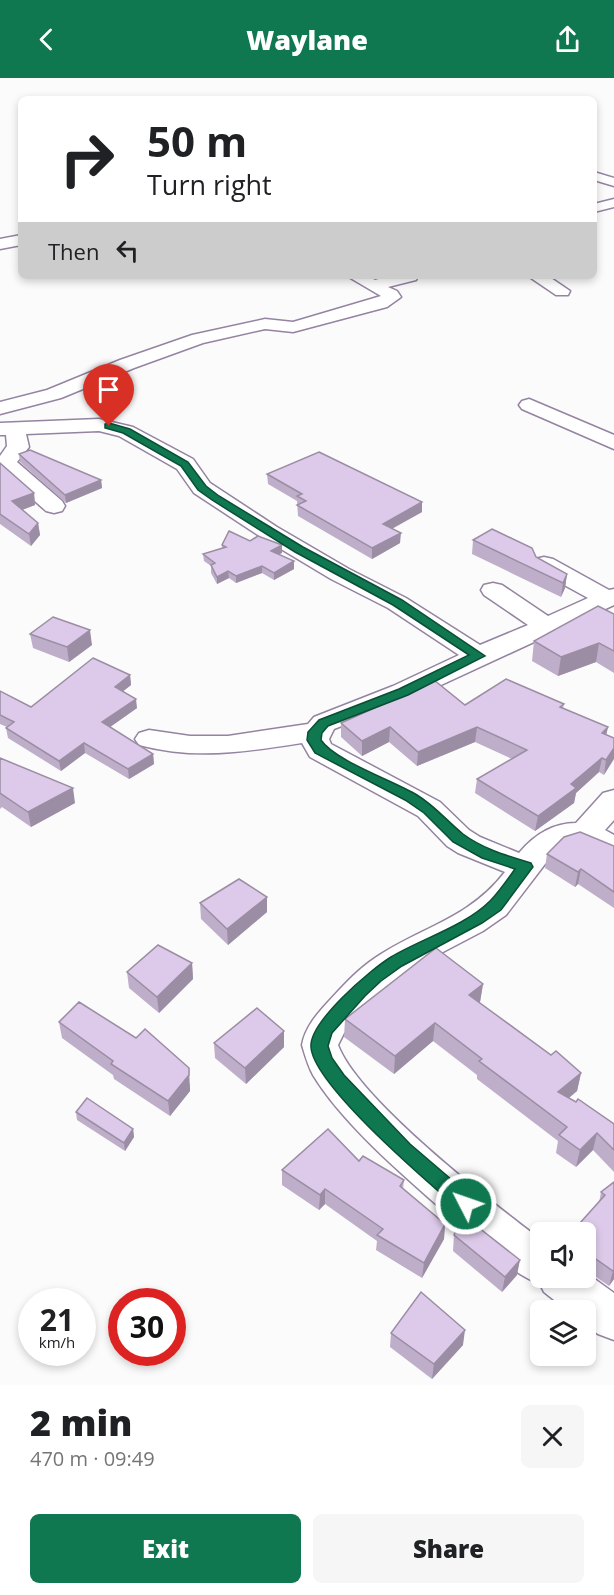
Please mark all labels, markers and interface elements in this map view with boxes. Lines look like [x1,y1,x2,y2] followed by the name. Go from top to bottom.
[246,21,368,58] text: Waylane
[30,23,63,56] icon: back
[551,23,584,56] icon: share
[147,112,247,169] text: 50 m
[48,120,126,198] icon: right
[147,166,272,203] text: Turn right
[111,234,144,267] icon: left
[48,236,99,266] text: Then
[83,364,134,426] pin
[92,373,125,406] icon: arrive
[434,1172,498,1236] position arrow
[530,1222,596,1366] map controls
[530,1222,596,1288] button: sound
[108,1288,186,1366] speed limit sign: 30
[40,1299,74,1340] text: 21
[530,1300,596,1366] button: layers
[39,1332,75,1352] text: km/h
[30,1398,132,1447] text: 2 min
[521,1405,584,1468] button: close
[30,1445,155,1472] text: 470 m · 09:49
[30,1514,301,1583] button: Exit
[313,1514,584,1583] button: Share

